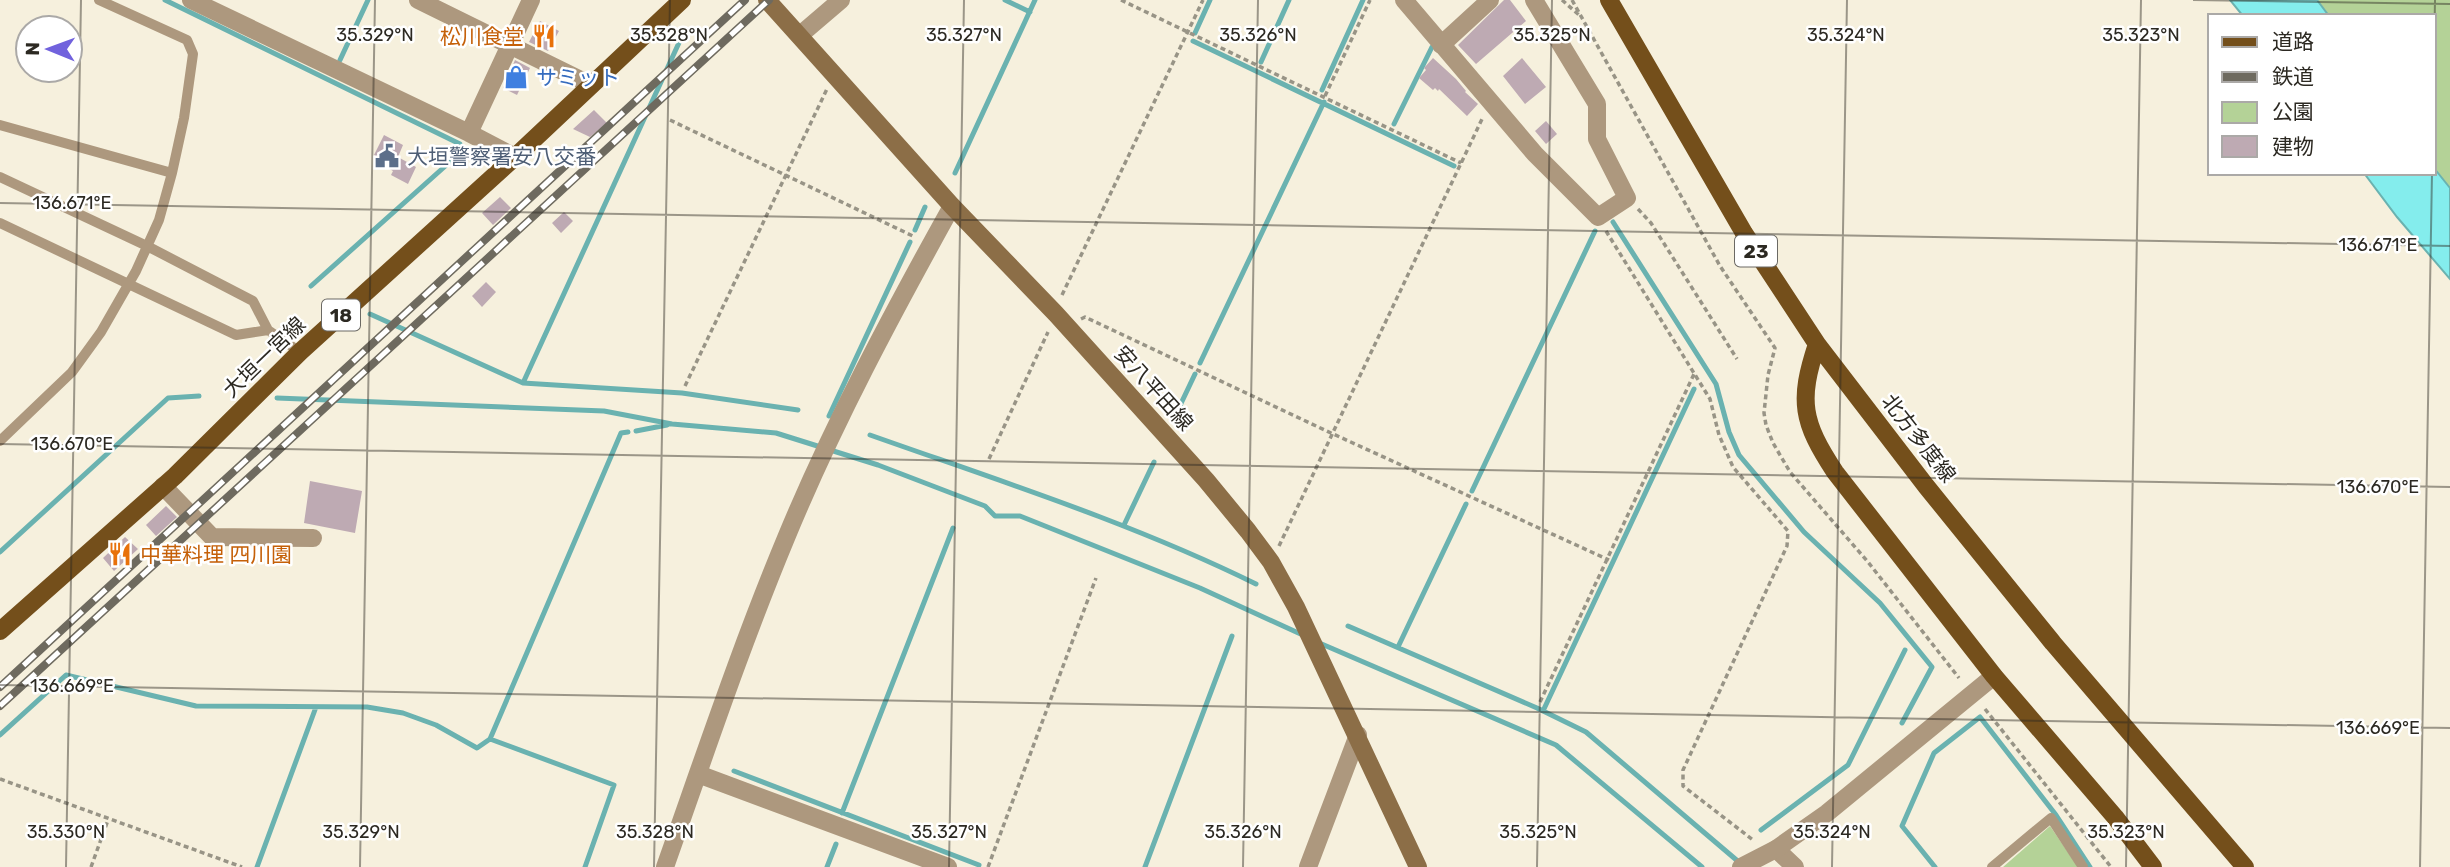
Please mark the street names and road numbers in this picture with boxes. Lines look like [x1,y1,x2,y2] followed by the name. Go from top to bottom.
[1735,235,1777,266] road number: 23
[322,300,360,330] road number: 18
[218,312,310,402] street label: 大垣一宮線
[1110,341,1198,435] street label: 安八平田線
[1877,389,1961,487] street label: 北方多度線

